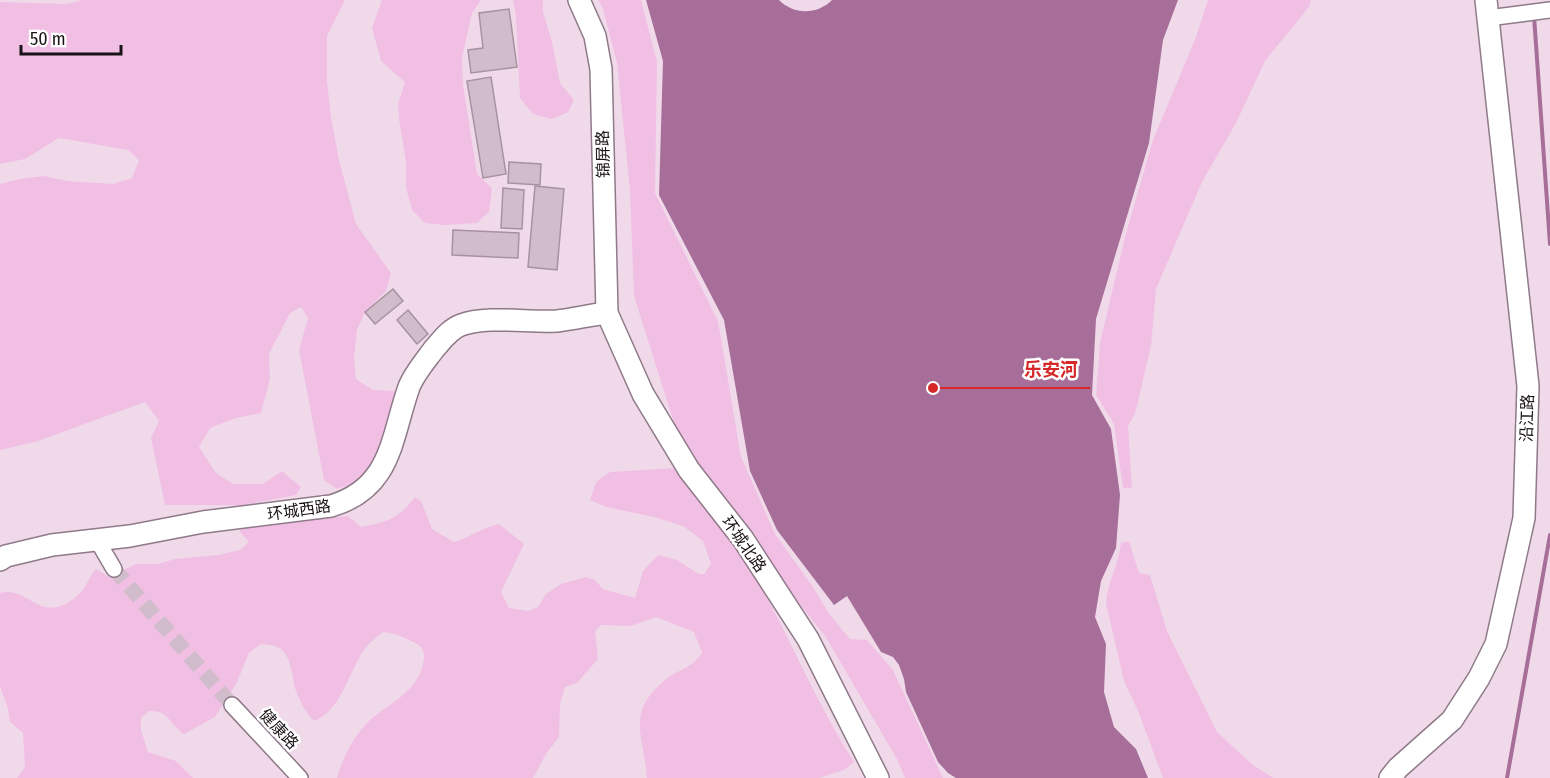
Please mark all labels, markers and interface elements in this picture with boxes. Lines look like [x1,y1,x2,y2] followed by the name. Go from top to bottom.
[21,18,122,56] scale bar
[30,28,66,50] text: 50 m
[593,130,613,178] street label: 锦屏路
[1012,352,1090,388] callout: 乐安河
[1024,359,1078,381] text: 乐安河
[1517,394,1537,442] street label: 沿江路
[266,496,332,524] street label: 环城西路
[718,512,770,576] street label: 环城北路
[256,705,302,753] street label: 健康路

